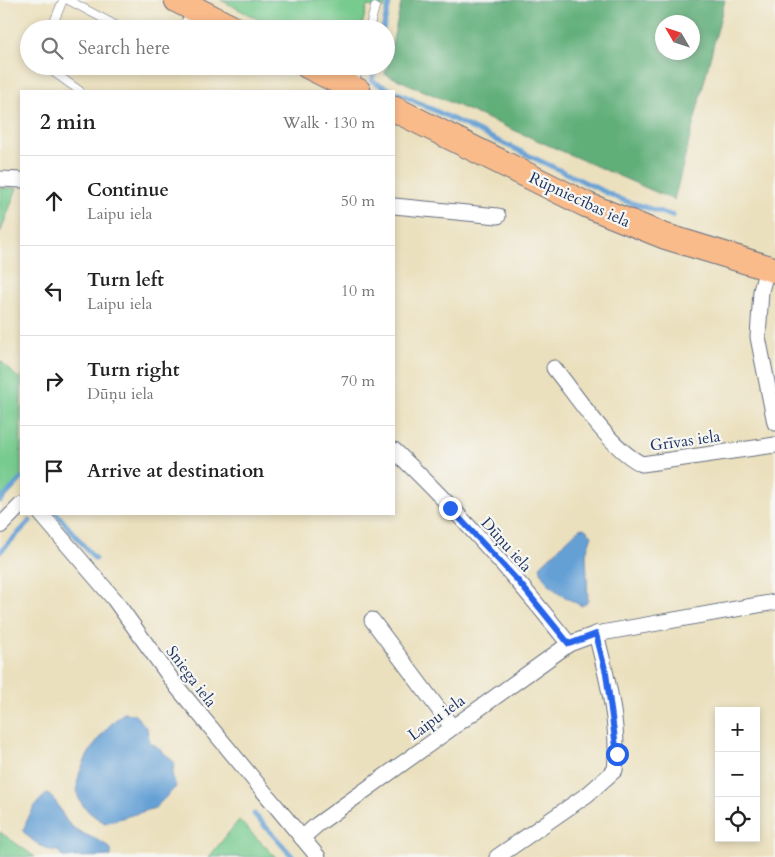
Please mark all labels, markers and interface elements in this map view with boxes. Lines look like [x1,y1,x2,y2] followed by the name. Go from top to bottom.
[655,15,700,60] north arrow
[20,20,395,75] search box
[38,34,66,62] icon: search
[78,35,170,61] text: Search here
[40,108,96,137] text: 2 min
[283,112,375,134] text: Walk · 130 m
[525,167,634,233] street label: Rūpniecības iela
[87,177,169,203] text: Continue
[40,187,68,215] icon: ahead
[341,190,375,212] text: 50 m
[87,203,152,225] text: Laipu iela
[87,267,164,293] text: Turn left
[40,277,68,305] icon: left
[341,280,375,302] text: 10 m
[87,293,152,315] text: Laipu iela
[87,357,179,383] text: Turn right
[40,367,68,395] icon: right
[341,370,375,392] text: 70 m
[87,383,154,405] text: Dūņu iela
[649,425,722,457] street label: Grīvas iela
[40,457,68,485] icon: arrive
[87,458,264,484] text: Arrive at destination
[439,497,462,520] route end
[476,513,537,577] street label: Dūņu iela
[161,641,222,712] street label: Sniega iela
[404,690,470,746] street label: Laipu iela
[715,707,760,842] map controls
[715,707,760,752] button: +
[606,743,629,766] route start
[715,752,760,797] button: −
[715,797,760,842] button: locate

